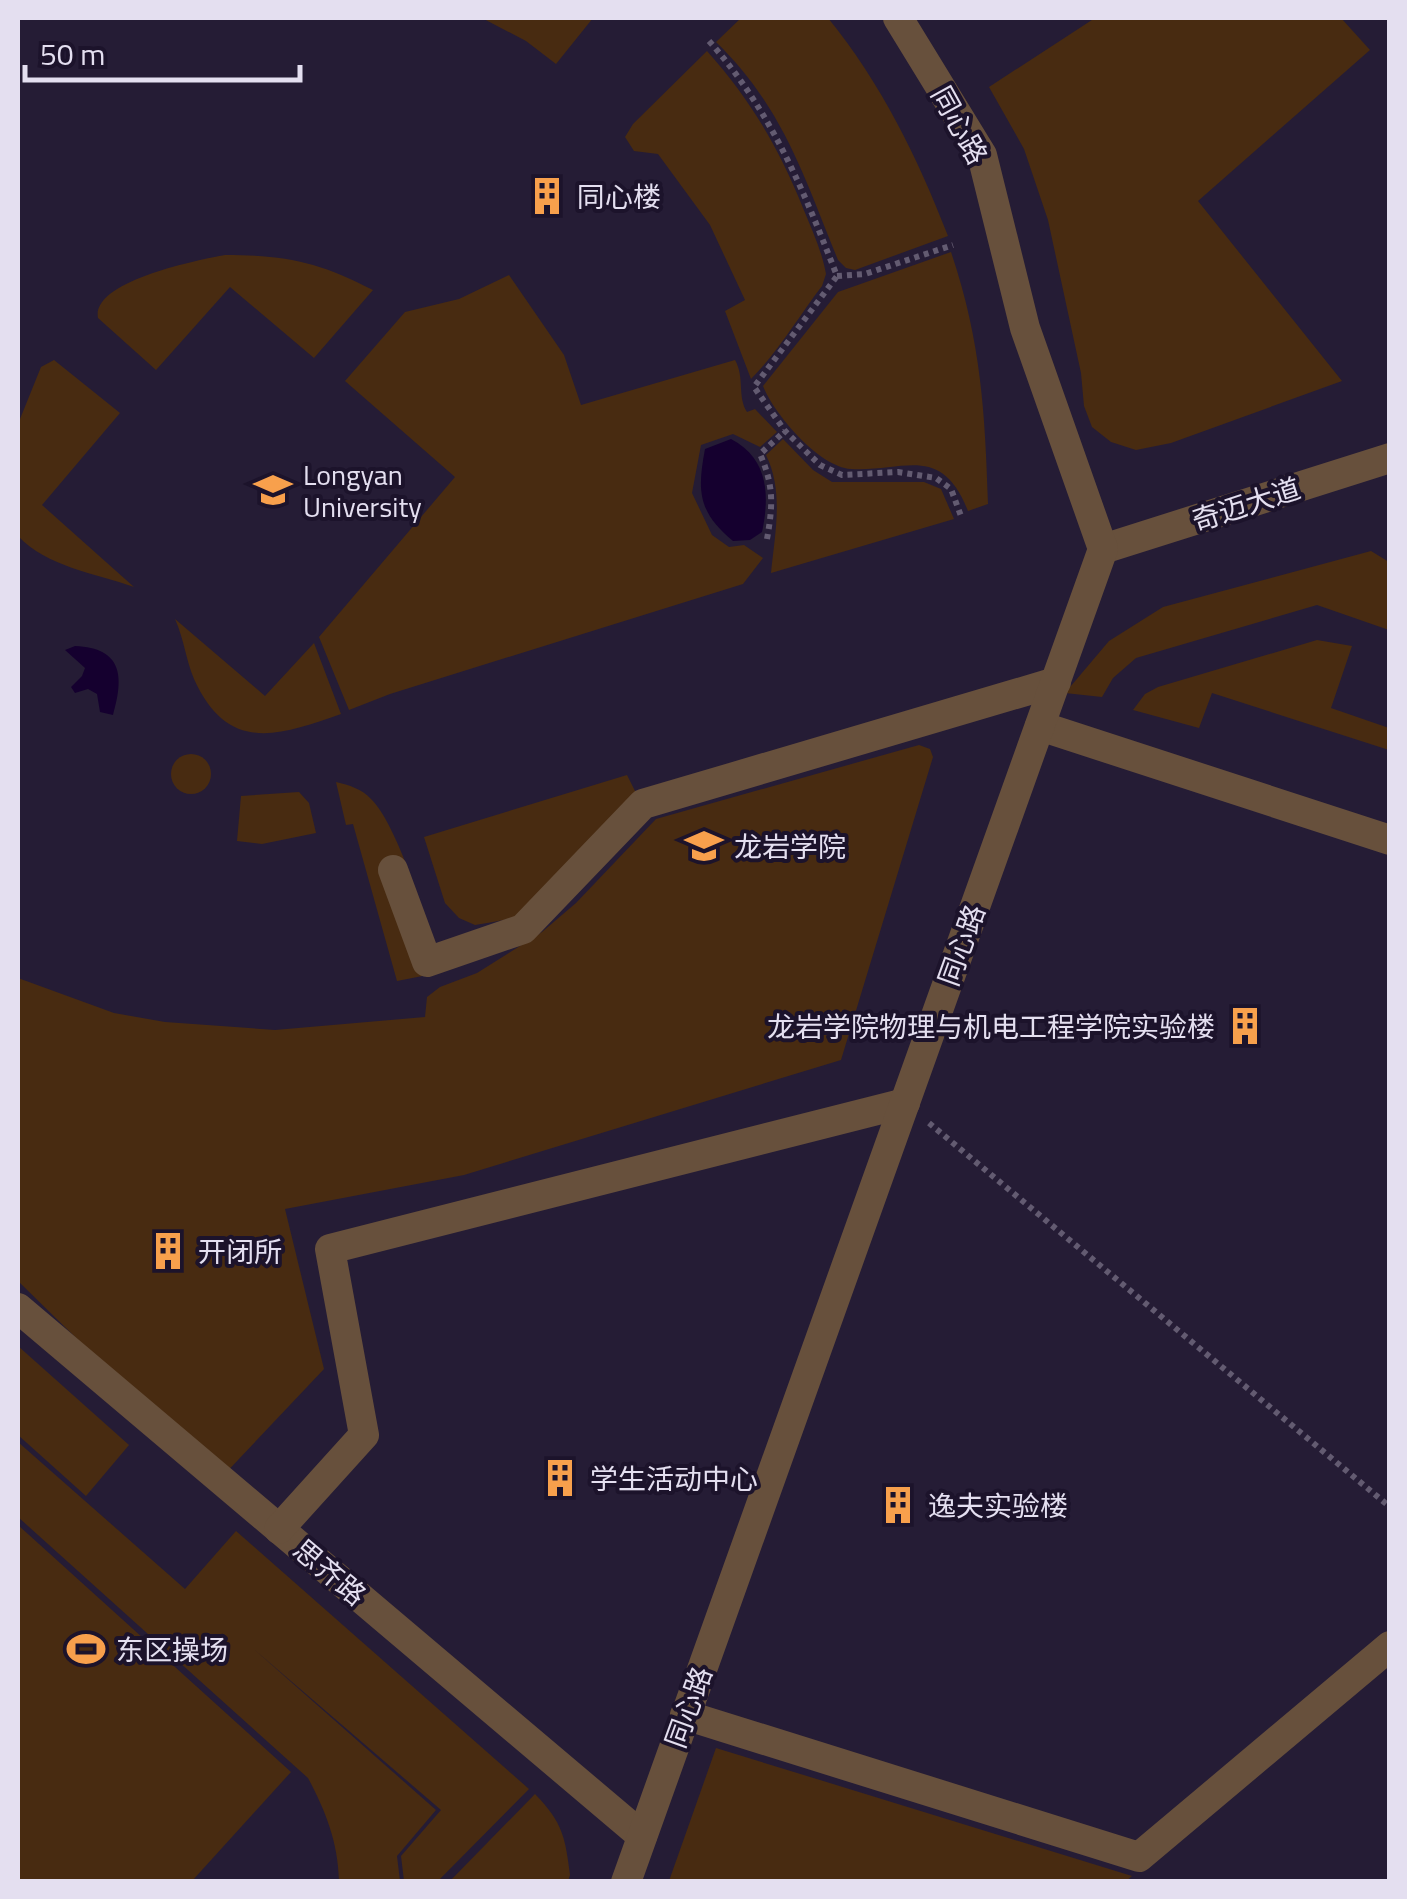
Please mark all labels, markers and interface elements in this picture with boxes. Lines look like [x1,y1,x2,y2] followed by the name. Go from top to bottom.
[25,20,300,82] scale bar
[40,31,105,77] text: 50 m
[921,78,999,172] street label: 同心路
[526,175,568,217] building icon: 同心楼
[577,175,661,218] place label: 同心楼
[303,453,422,528] place label: Longyan University
[1186,466,1306,542] street label: 奇迈大道
[252,469,294,511] school or university icon: Longyan University
[683,825,725,867] school or university icon: 龙岩学院
[734,825,846,868] place label: 龙岩学院
[926,898,996,992] street label: 同心路
[767,1005,1215,1048] place label: 龙岩学院物理与机电工程学院实验楼
[1224,1005,1266,1047] building icon: 龙岩学院物理与机电工程学院实验楼
[147,1230,189,1272] building icon: 开闭所
[198,1230,282,1273] place label: 开闭所
[539,1457,581,1499] building icon: 学生活动中心
[590,1457,758,1500] place label: 学生活动中心
[877,1484,919,1526] building icon: 逸夫实验楼
[928,1484,1068,1527] place label: 逸夫实验楼
[284,1529,376,1615] street label: 思齐路
[65,1628,107,1670] sports icon: 东区操场
[116,1628,228,1671] place label: 东区操场
[653,1660,723,1754] street label: 同心路

